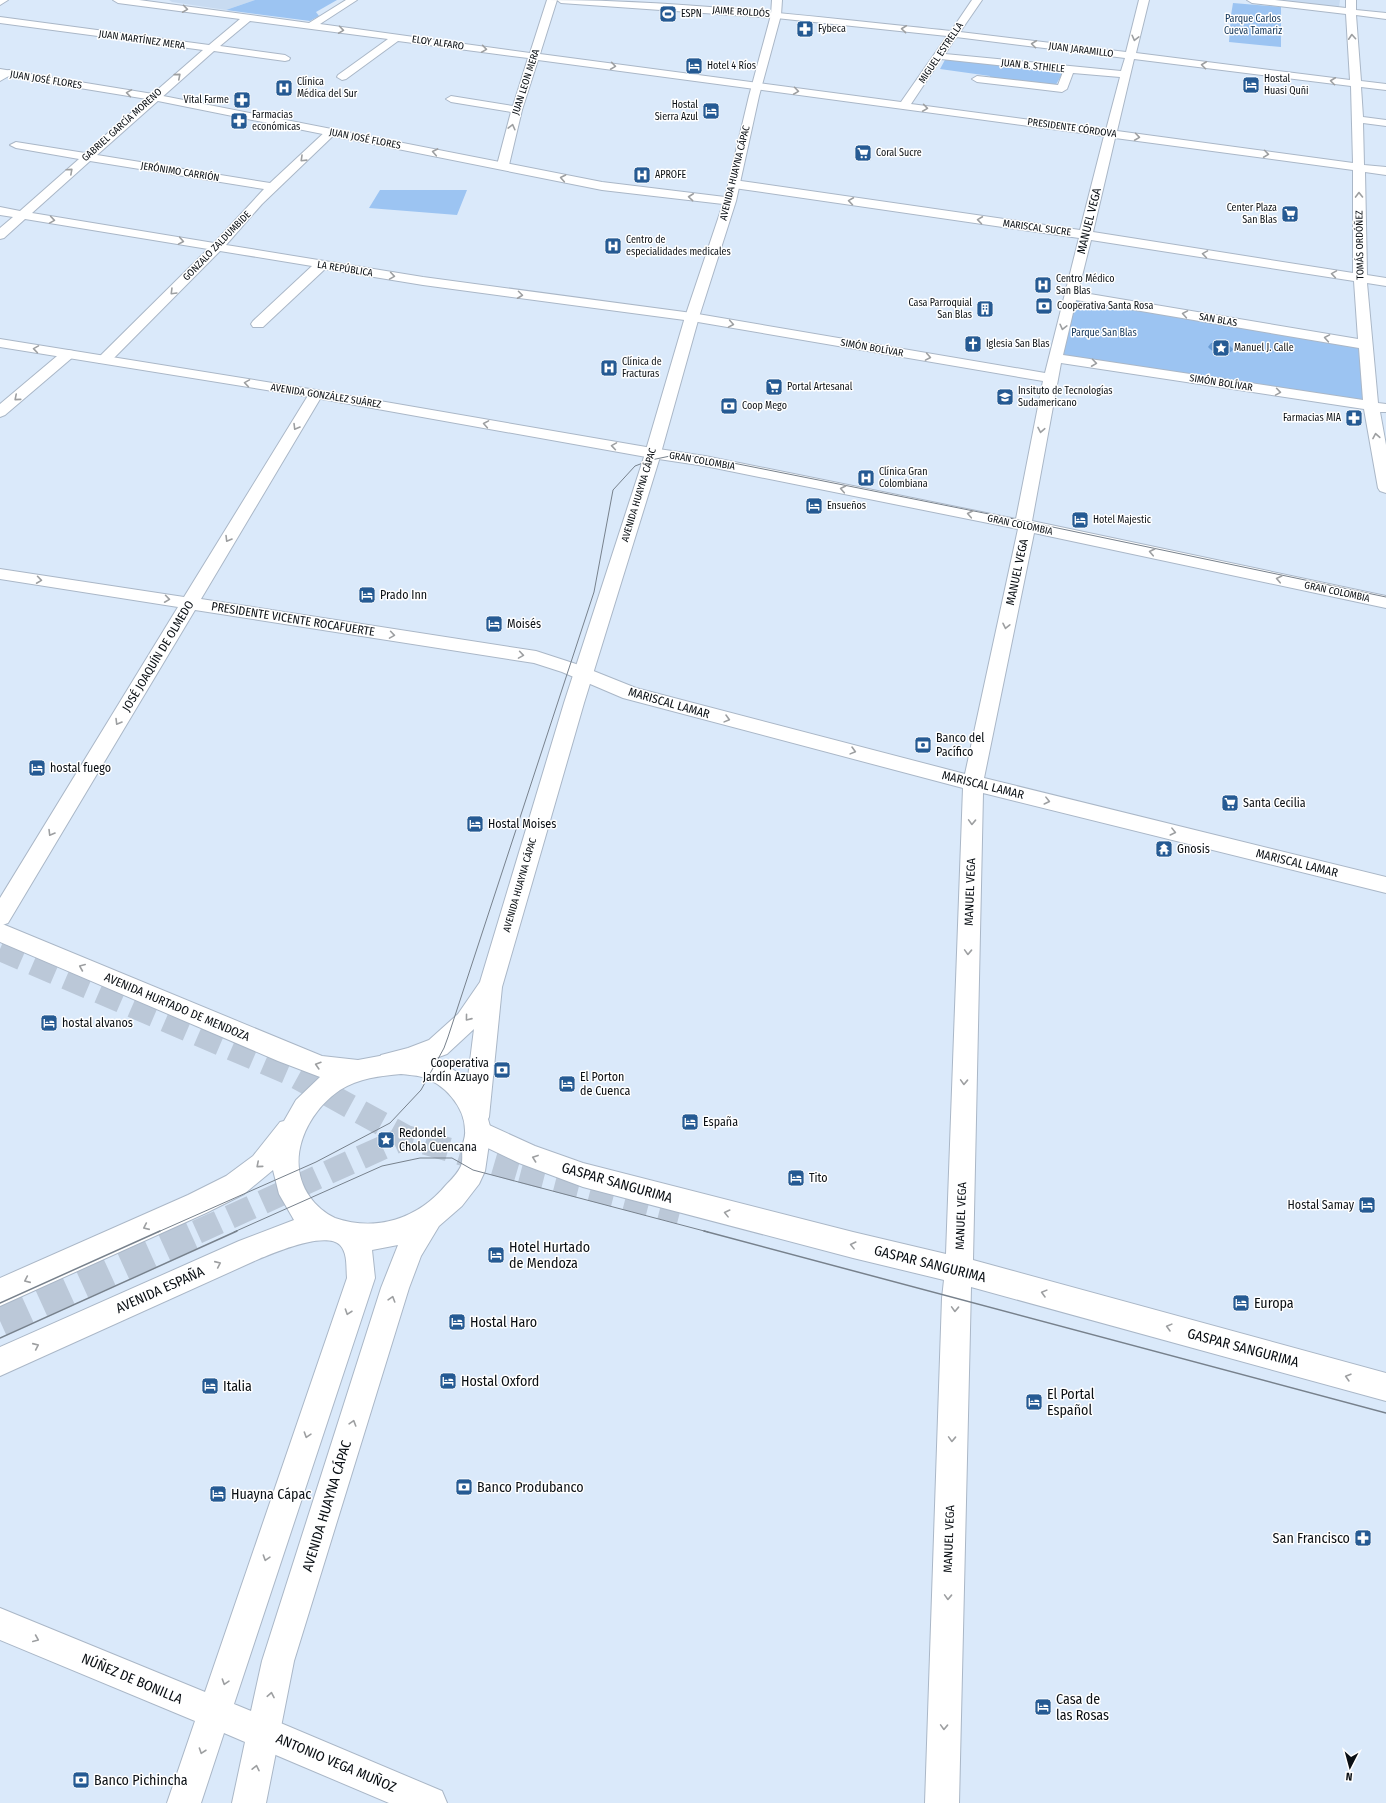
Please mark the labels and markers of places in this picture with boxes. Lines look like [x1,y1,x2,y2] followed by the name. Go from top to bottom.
[658,4,678,24] sports icon: ESPN
[681,8,702,20] place label: ESPN
[795,19,815,39] pharmacy icon: Fybeca
[818,23,846,35] place label: Fybeca
[684,56,704,76] hotel icon: Hotel 4 Ríos
[707,59,756,72] place label: Hotel 4 Ríos
[1264,73,1309,97] place label: Hostal Huasi Quñi
[297,75,358,100] place label: Clínica Médica del Sur
[1241,75,1261,95] hotel icon: Hostal Huasi Quñi
[274,78,294,98] hospital icon: Clínica Médica del Sur
[232,90,252,110] pharmacy icon: Vital Farme
[184,94,229,106] place label: Vital Farme
[655,99,698,123] place label: Hostal Sierra Azul
[701,101,721,121] hotel icon: Hostal Sierra Azul
[252,109,300,133] place label: Farmacias económicas
[229,111,249,131] pharmacy icon: Farmacias económicas
[853,143,873,163] supermarket icon: Coral Sucre
[876,147,922,159] place label: Coral Sucre
[632,165,652,185] hospital icon: APROFE
[655,169,687,181] place label: APROFE
[1227,202,1277,226] place label: Center Plaza San Blas
[1280,204,1300,224] supermarket icon: Center Plaza San Blas
[626,234,731,258] place label: Centro de especialidades medicales
[603,236,623,256] hospital icon: Centro de especialidades medicales
[1056,273,1114,297] place label: Centro Médico San Blas
[1033,275,1053,295] hospital icon: Centro Médico San Blas
[1034,296,1054,316] bank icon: Cooperativa Santa Rosa
[909,297,972,321] place label: Casa Parroquial San Blas
[975,299,995,319] building icon: Casa Parroquial San Blas
[1057,300,1153,312] place label: Cooperativa Santa Rosa
[963,334,983,354] church icon: Iglesia San Blas
[986,338,1050,350] place label: Iglesia San Blas
[1211,338,1231,358] place icon: Manuel J. Calle
[1234,342,1294,354] place label: Manuel J. Calle
[622,355,662,380] place label: Clínica de Fracturas
[599,358,619,378] hospital icon: Clínica de Fracturas
[764,377,784,397] supermarket icon: Portal Artesanal
[787,381,853,393] place label: Portal Artesanal
[1018,384,1113,409] place label: Insituto de Tecnologías Sudamericano
[995,387,1015,407] school or university icon: Insituto de Tecnologías Sudamericano
[719,396,739,416] bank icon: Coop Mego
[742,400,787,412] place label: Coop Mego
[1344,408,1364,428] pharmacy icon: Farmacias MIA
[1283,412,1342,424] place label: Farmacias MIA
[879,465,928,490] place label: Clínica Gran Colombiana
[856,468,876,488] hospital icon: Clínica Gran Colombiana
[804,496,824,516] hotel icon: Ensueños
[827,500,866,512] place label: Ensueños
[1070,510,1090,530] hotel icon: Hotel Majestic
[1093,514,1152,526] place label: Hotel Majestic
[357,585,377,605] hotel icon: Prado Inn
[380,588,427,602] place label: Prado Inn
[484,614,504,634] hotel icon: Moisés
[507,617,541,631] place label: Moisés
[936,731,984,759] place label: Banco del Pacífico
[913,735,933,755] bank icon: Banco del Pacífico
[27,758,47,778] hotel icon: hostal fuego
[50,761,111,775] place label: hostal fuego
[1220,793,1240,813] supermarket icon: Santa Cecilia
[1243,796,1306,810] place label: Santa Cecilia
[465,814,485,834] hotel icon: Hostal Moises
[488,817,556,831] place label: Hostal Moises
[1154,839,1174,859] temple icon: Gnosis
[1177,842,1210,856] place label: Gnosis
[39,1013,59,1033] hotel icon: hostal alvanos
[62,1016,133,1030] place label: hostal alvanos
[423,1056,489,1084] place label: Cooperativa Jardín Azuayo
[492,1060,512,1080] bank icon: Cooperativa Jardín Azuayo
[580,1070,631,1098] place label: El Porton de Cuenca
[557,1074,577,1094] hotel icon: El Porton de Cuenca
[680,1112,700,1132] hotel icon: España
[703,1115,738,1129] place label: España
[399,1126,477,1154] place label: Redondel Chola Cuencana
[376,1130,396,1150] place icon: Redondel Chola Cuencana
[786,1168,806,1188] hotel icon: Tito
[809,1171,828,1185] place label: Tito
[1357,1195,1377,1215] hotel icon: Hostal Samay
[1288,1198,1355,1212] place label: Hostal Samay
[509,1239,590,1272] place label: Hotel Hurtado de Mendoza
[486,1245,506,1265] hotel icon: Hotel Hurtado de Mendoza
[1231,1293,1251,1313] hotel icon: Europa
[1254,1295,1294,1312] place label: Europa
[447,1312,467,1332] hotel icon: Hostal Haro
[470,1314,537,1331] place label: Hostal Haro
[438,1371,458,1391] hotel icon: Hostal Oxford
[461,1373,539,1390] place label: Hostal Oxford
[200,1376,220,1396] hotel icon: Italia
[223,1378,252,1395] place label: Italia
[1047,1386,1095,1419] place label: El Portal Español
[1024,1392,1044,1412] hotel icon: El Portal Español
[454,1477,474,1497] bank icon: Banco Produbanco
[477,1479,584,1496] place label: Banco Produbanco
[208,1484,228,1504] hotel icon: Huayna Cápac
[231,1486,311,1503] place label: Huayna Cápac
[1353,1528,1373,1548] pharmacy icon: San Francisco
[1273,1530,1350,1547] place label: San Francisco
[1056,1691,1109,1724] place label: Casa de las Rosas
[1033,1697,1053,1717] hotel icon: Casa de las Rosas
[71,1770,91,1790] bank icon: Banco Pichincha
[94,1772,188,1789] place label: Banco Pichincha

